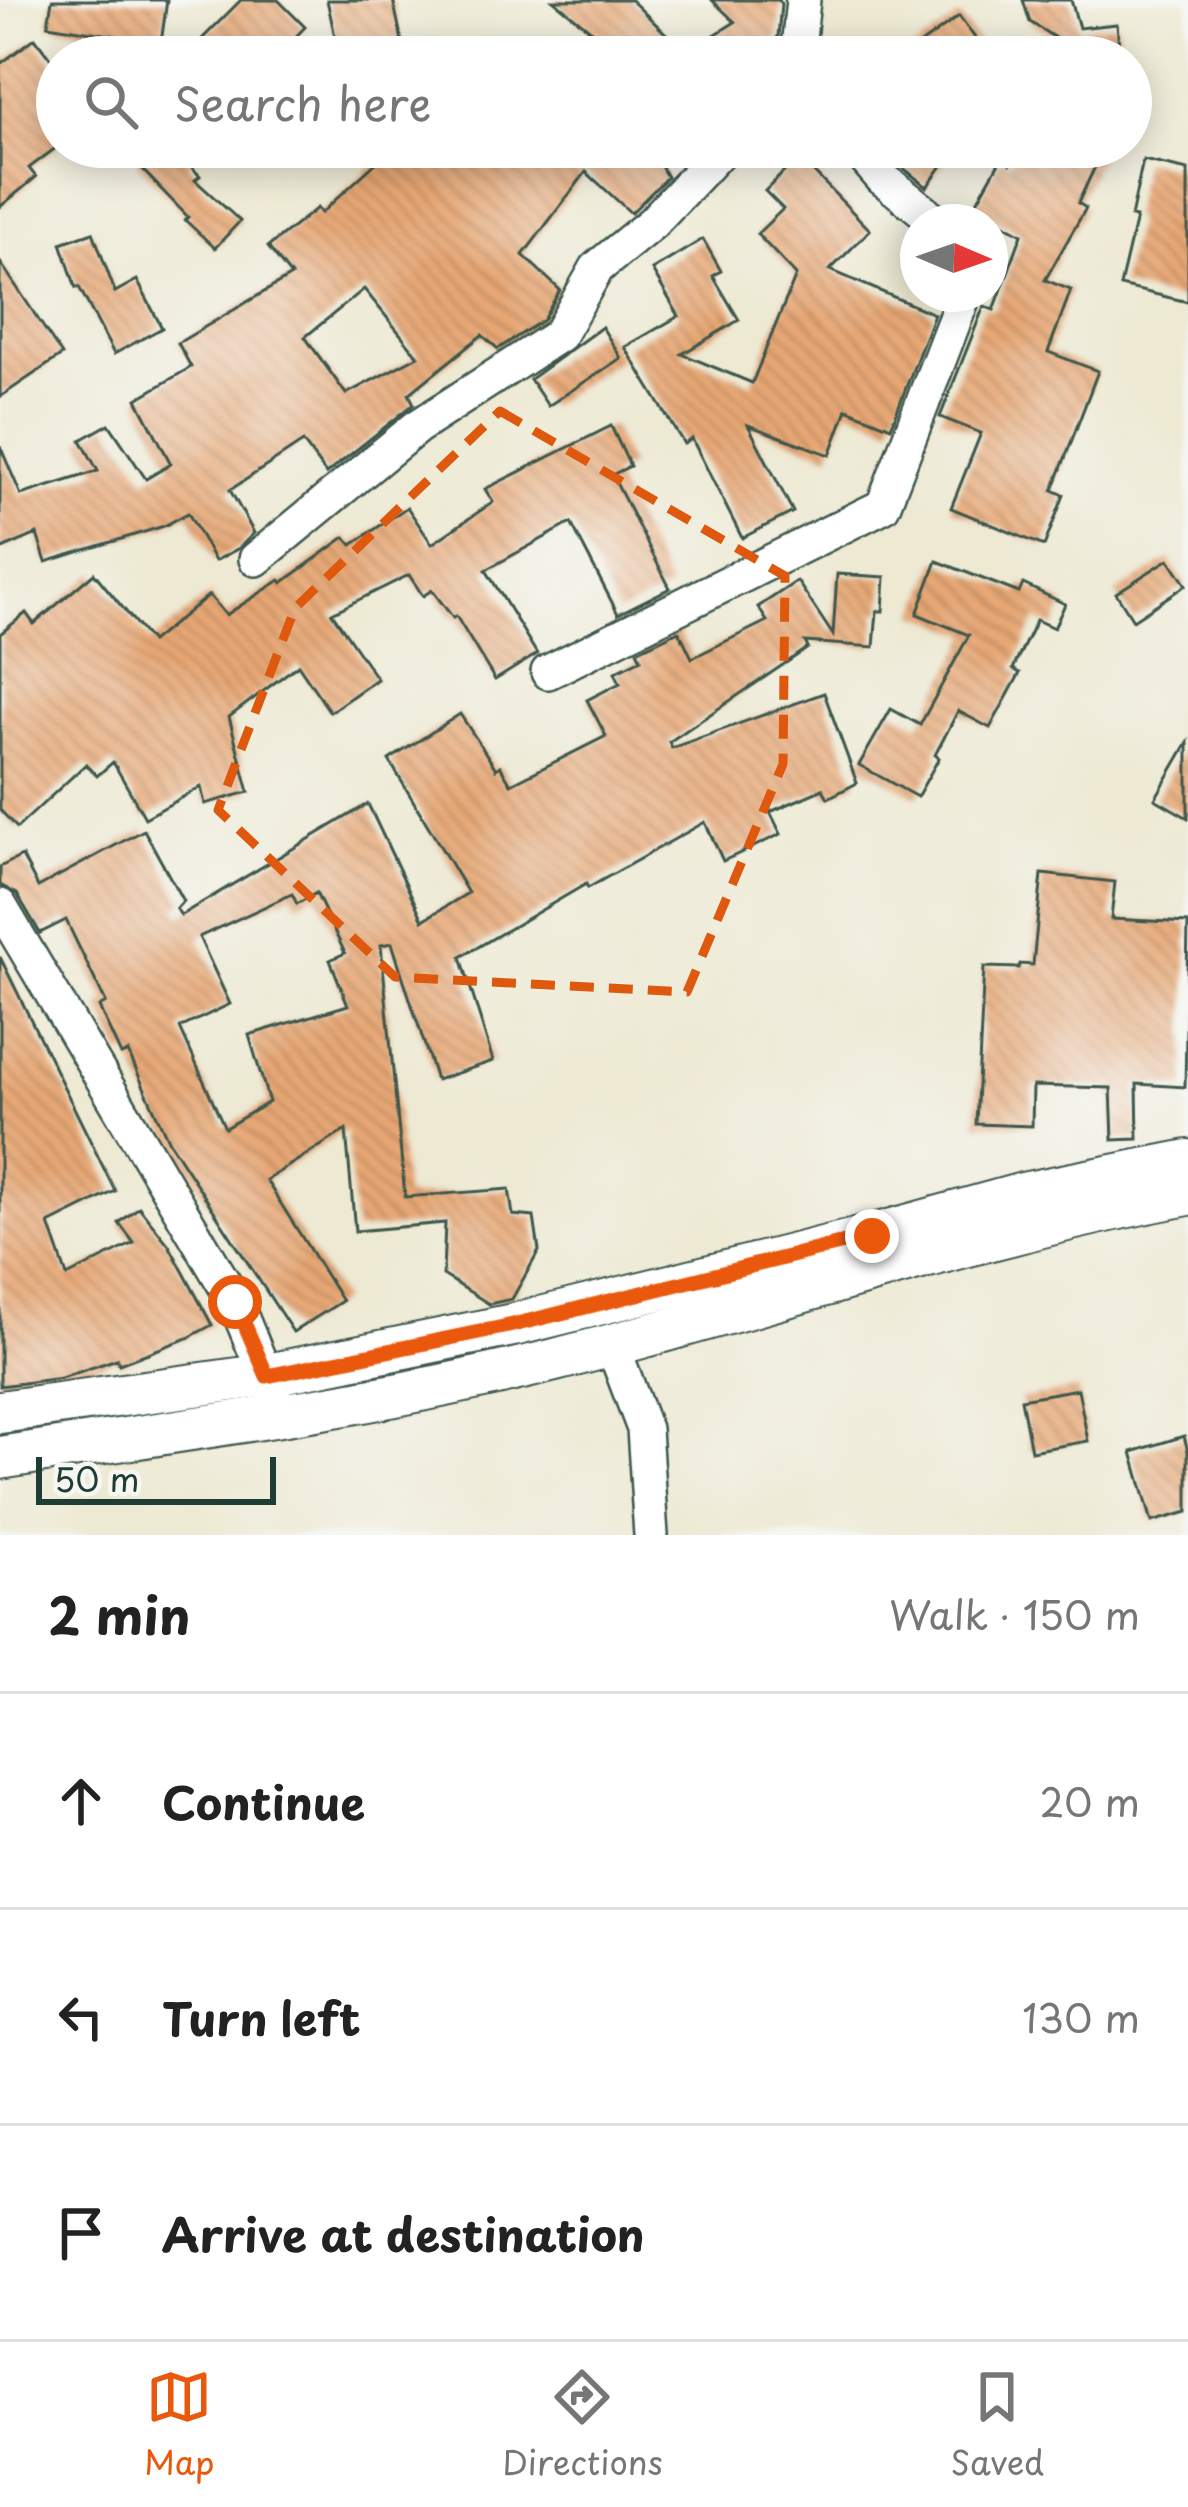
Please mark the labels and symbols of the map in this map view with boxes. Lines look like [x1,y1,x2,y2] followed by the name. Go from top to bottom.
[900,204,1008,312] north arrow
[845,1209,899,1263] route end
[208,1275,262,1329] route start
[36,1451,276,1504] scale bar

